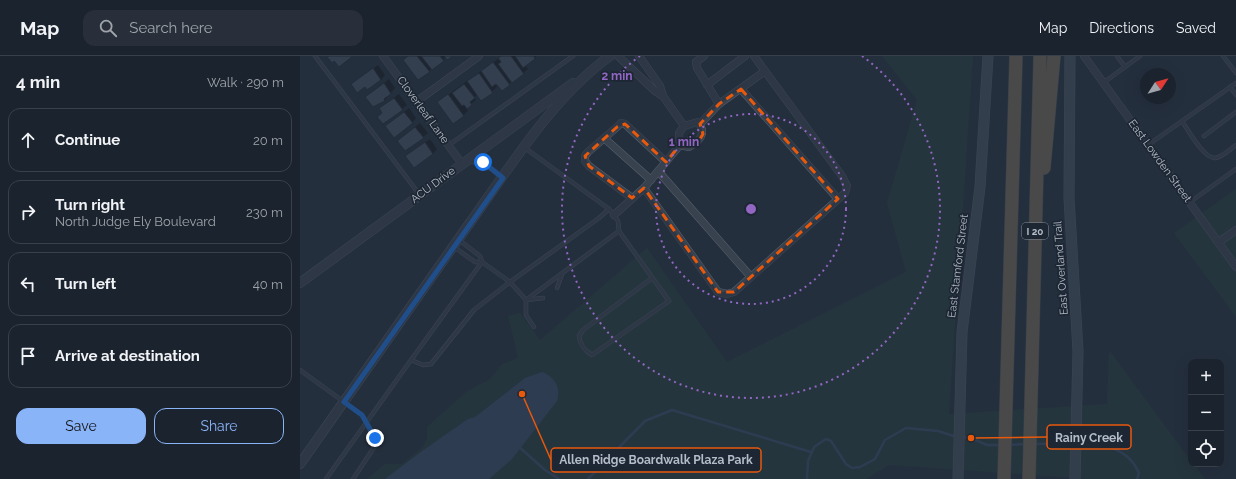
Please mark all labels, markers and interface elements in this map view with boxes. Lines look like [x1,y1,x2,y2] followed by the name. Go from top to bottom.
[83,10,363,46] search box
[20,17,59,39] text: Map
[97,17,119,39] icon: search
[129,19,213,37] text: Search here
[1039,20,1067,36] text: Map
[1089,20,1154,36] text: Directions
[1176,20,1216,36] text: Saved
[1140,68,1176,104] north arrow
[601,69,633,83] text: 2 min
[16,72,60,92] text: 4 min
[394,74,452,147] street label: Cloverleaf Lane
[207,75,284,90] text: Walk · 290 m
[1126,117,1194,205] street label: East Lowden Street
[17,129,39,151] icon: ahead
[55,131,120,149] text: Continue
[253,133,283,148] text: 20 m
[669,135,699,149] text: 1 min
[474,153,492,171] route start
[408,164,458,206] street label: ACU Drive
[55,196,125,214] text: Turn right
[17,201,39,223] icon: right
[744,202,758,216] centre of rings
[246,205,283,220] text: 230 m
[945,213,971,319] street label: East Stamford Street
[55,214,216,229] text: North Judge Ely Boulevard
[1051,220,1071,316] street label: East Overland Trail
[1022,223,1048,239] road number: I 20
[17,273,39,295] icon: left
[55,275,116,293] text: Turn left
[253,277,283,292] text: 40 m
[17,345,39,367] icon: arrive
[55,347,200,365] text: Arrive at destination
[1188,359,1224,467] map controls
[1188,359,1224,395] button: +
[1188,395,1224,431] button: −
[16,408,146,444] button: Save
[154,408,284,444] button: Share
[1047,425,1131,449] callout: Rainy Creek
[366,429,384,447] route end
[1055,431,1123,445] text: Rainy Creek
[1188,431,1224,467] button: locate
[551,448,761,472] callout: Allen Ridge Boardwalk Plaza Park
[559,453,753,467] text: Allen Ridge Boardwalk Plaza Park

